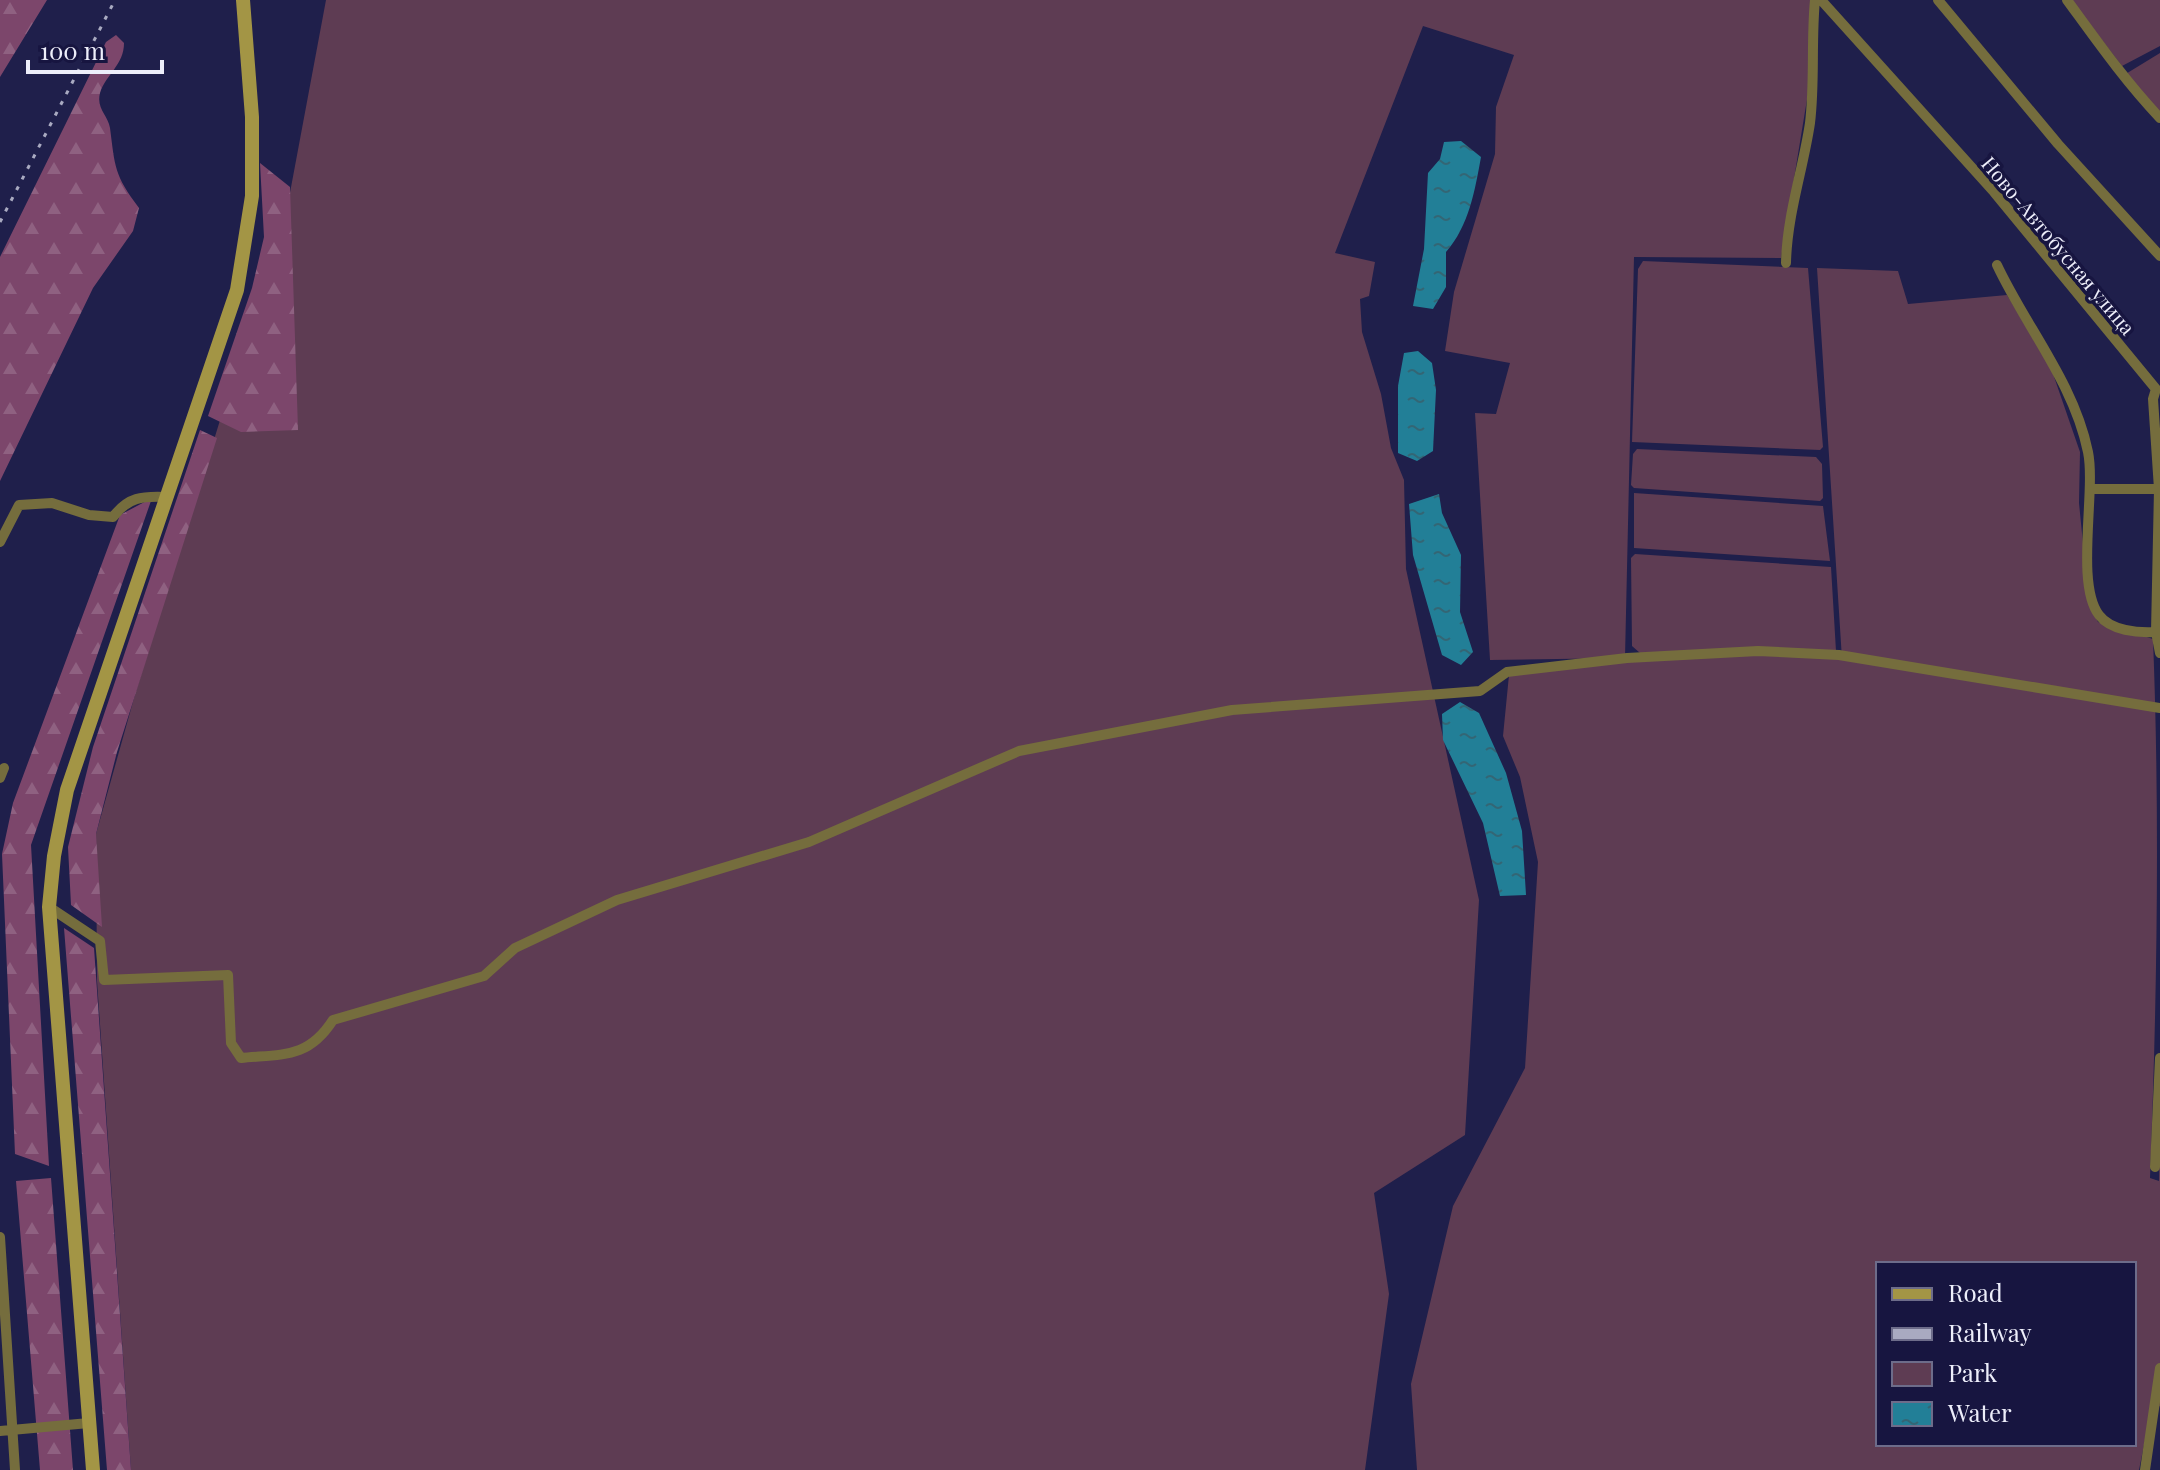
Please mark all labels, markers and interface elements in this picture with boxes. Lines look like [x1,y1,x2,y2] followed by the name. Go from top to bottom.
[28,24,162,74] scale bar
[40,34,105,66] text: 100 m
[1976,150,2142,340] street label: Ново-Автобусная улица
[1876,1262,2136,1446] legend
[1948,1276,2003,1308] text: Road
[1948,1316,2032,1348] text: Railway
[1948,1356,1998,1388] text: Park
[1947,1396,2012,1428] text: Water

